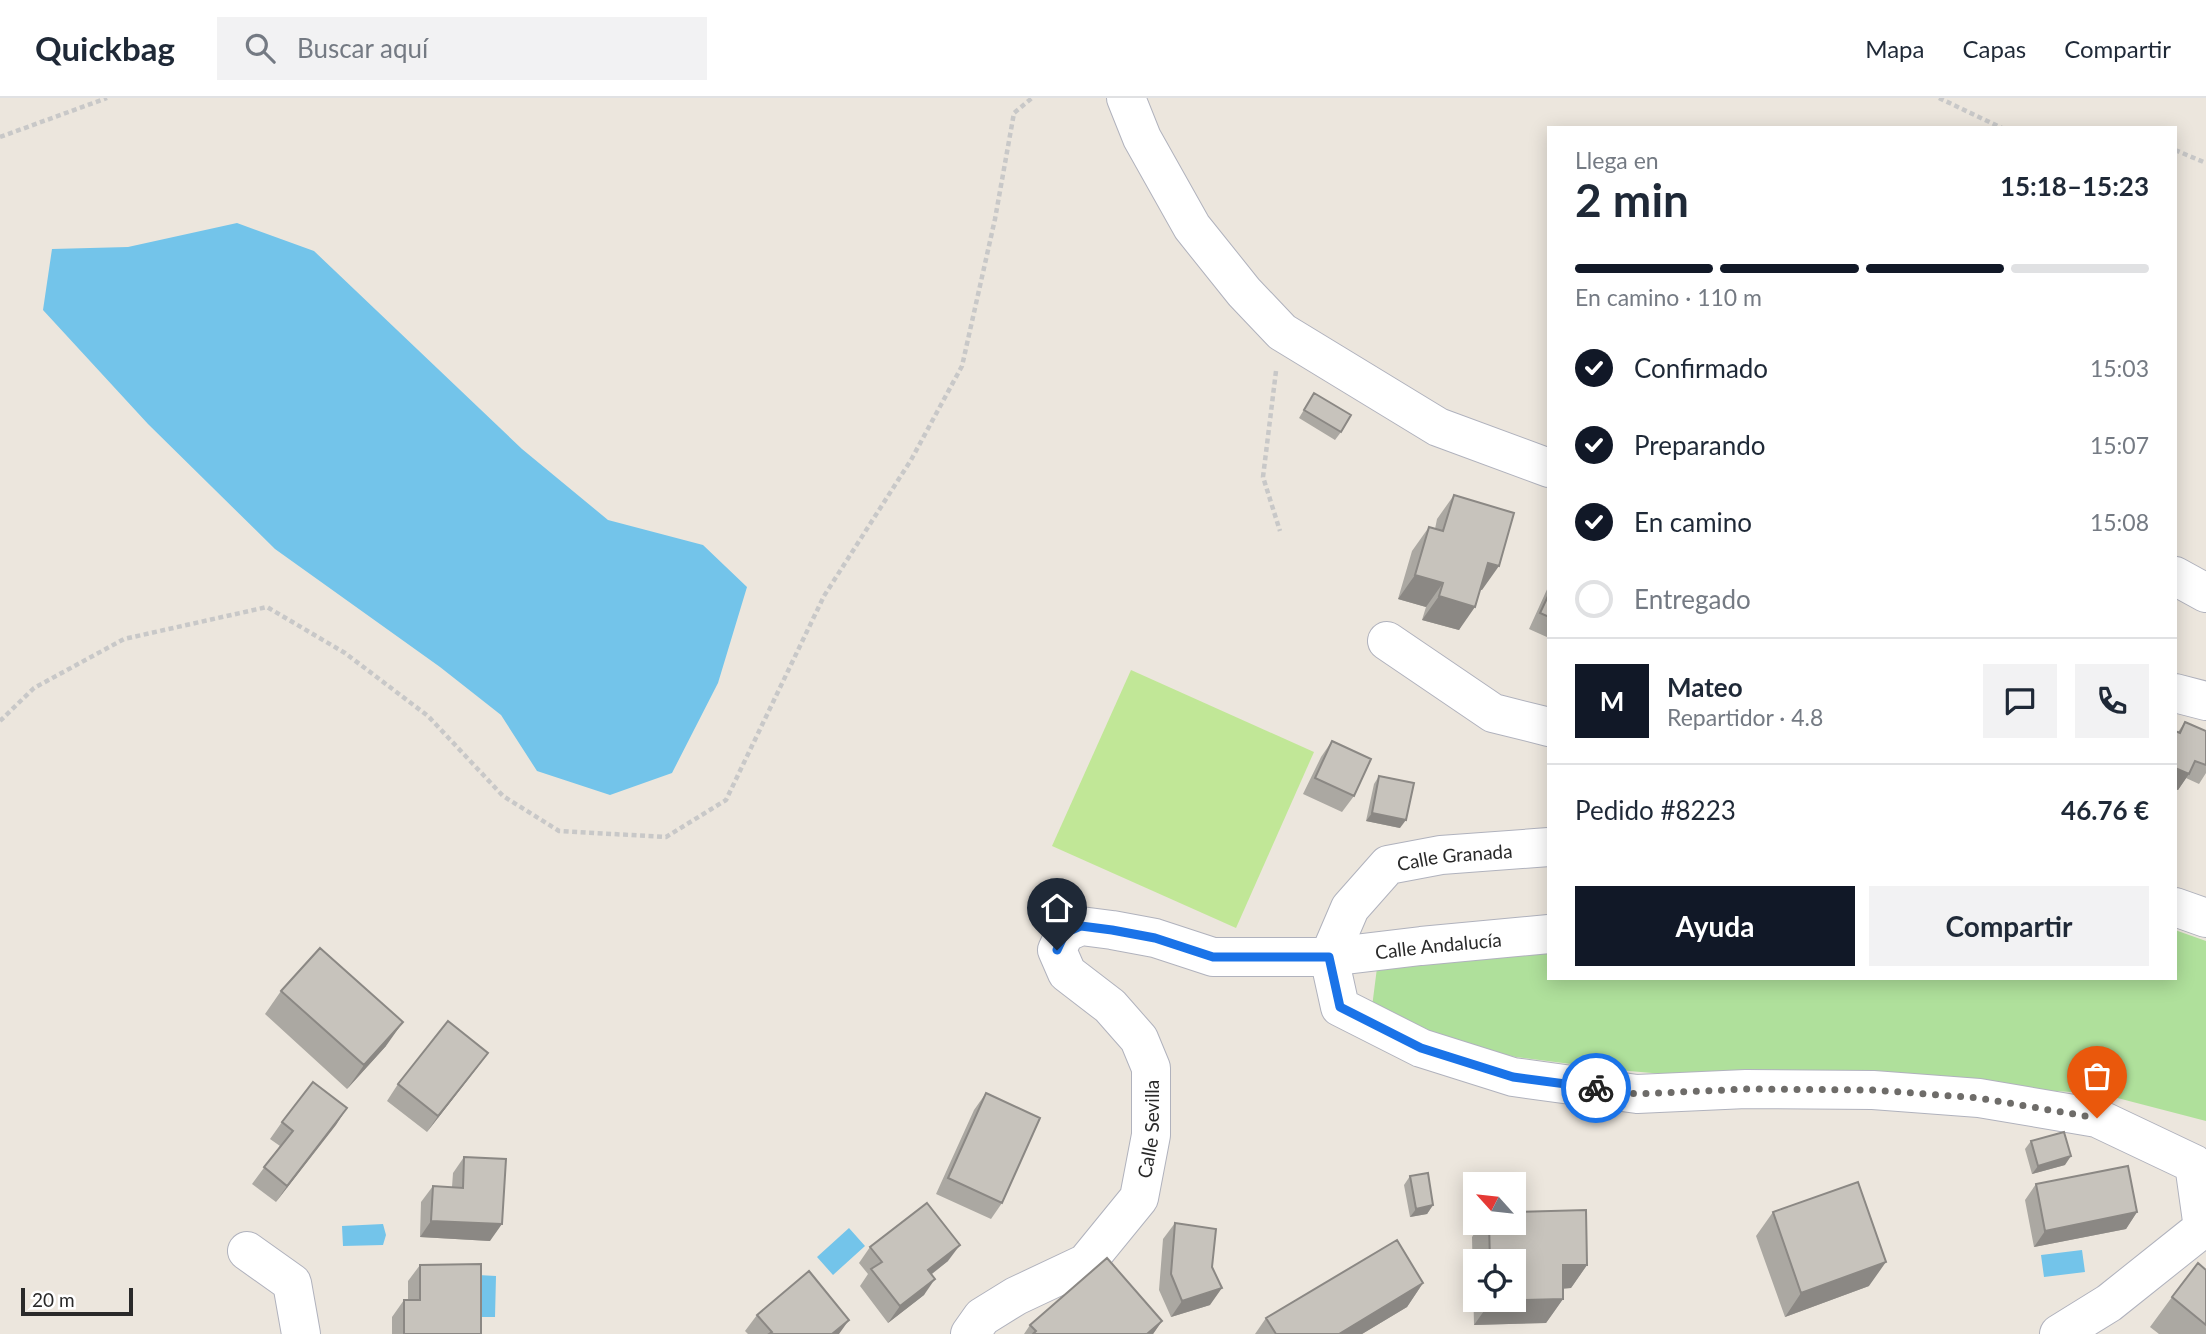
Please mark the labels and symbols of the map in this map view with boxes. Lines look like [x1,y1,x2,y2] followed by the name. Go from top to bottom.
[1395,838,1513,875] street label: Calle Granada
[1027,878,1087,950] pin
[1374,927,1503,963] street label: Calle Andalucía
[2067,1046,2127,1118] pin
[1561,1053,1631,1123] courier
[1132,1080,1163,1180] street label: Calle Sevilla
[1463,1172,1526,1236] north arrow
[21,1285,133,1317] scale bar

